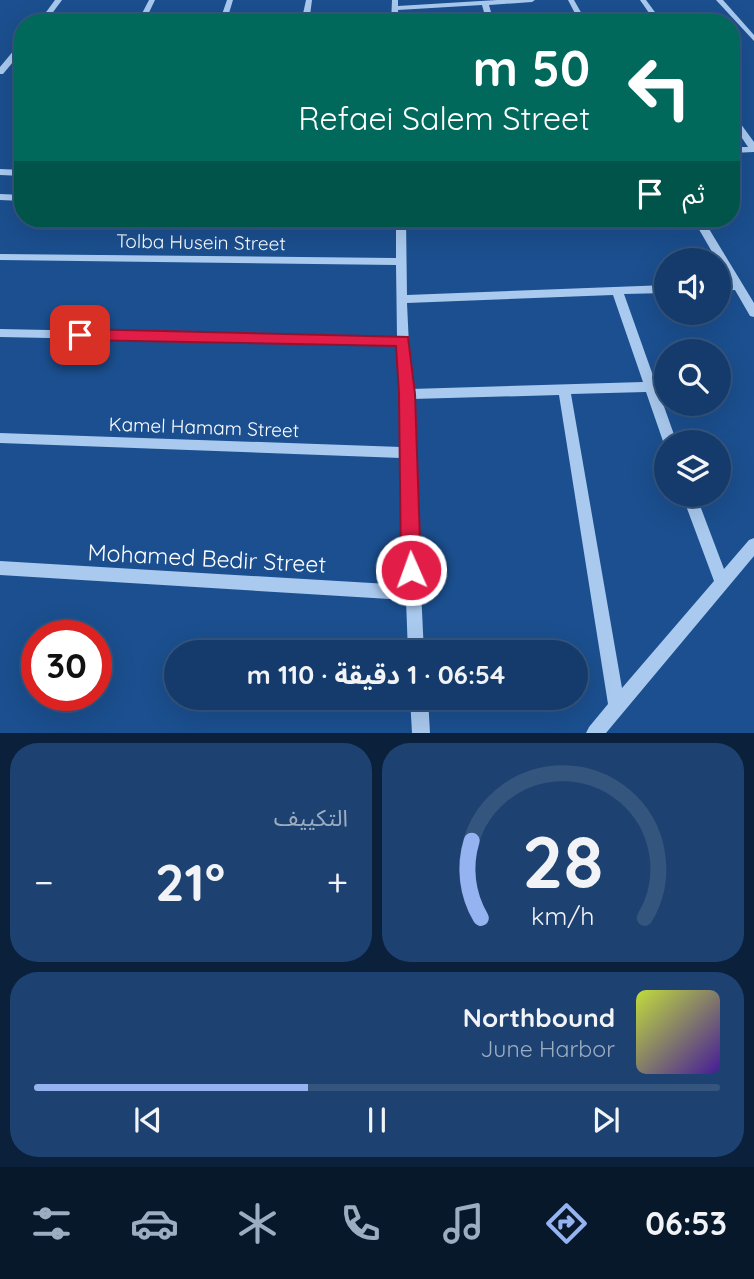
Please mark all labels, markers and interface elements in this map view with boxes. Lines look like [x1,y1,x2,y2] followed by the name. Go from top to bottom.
[473,37,590,98] text: 50 m
[614,42,705,133] icon: left
[298,98,590,138] text: Refaei Salem Street
[631,175,669,213] icon: arrive
[683,177,705,210] text: ثم
[116,229,286,255] street label: Tolba Husein Street
[654,248,731,507] map controls
[654,248,731,325] button: sound
[50,305,110,365] pin
[61,316,99,354] icon: arrive
[654,339,731,416] button: search
[108,412,300,442] street label: Kamel Hamam Street
[654,430,731,507] button: layers
[374,533,448,607] position arrow
[87,537,327,579] street label: Mohamed Bedir Street
[21,620,112,711] speed limit sign: 30
[247,658,505,691] text: 06:54 · 1 دقيقة · 110 m
[274,803,348,832] text: التكييف
[522,816,604,907] text: 28
[155,849,225,914] text: 21°
[34,858,54,906] text: −
[327,858,348,906] text: +
[531,900,595,931] text: km/h
[463,1001,615,1034] text: Northbound
[480,1034,615,1063] text: June Harbor
[129,1101,167,1139] icon: previous
[358,1101,396,1139] icon: pause
[587,1101,625,1139] icon: next
[27,1199,76,1248] icon: filters
[130,1199,179,1248] icon: car
[233,1199,282,1248] icon: climate
[336,1199,385,1248] icon: phone
[439,1199,488,1248] icon: music
[542,1199,591,1248] icon: directions
[645,1203,727,1243] text: 06:53

